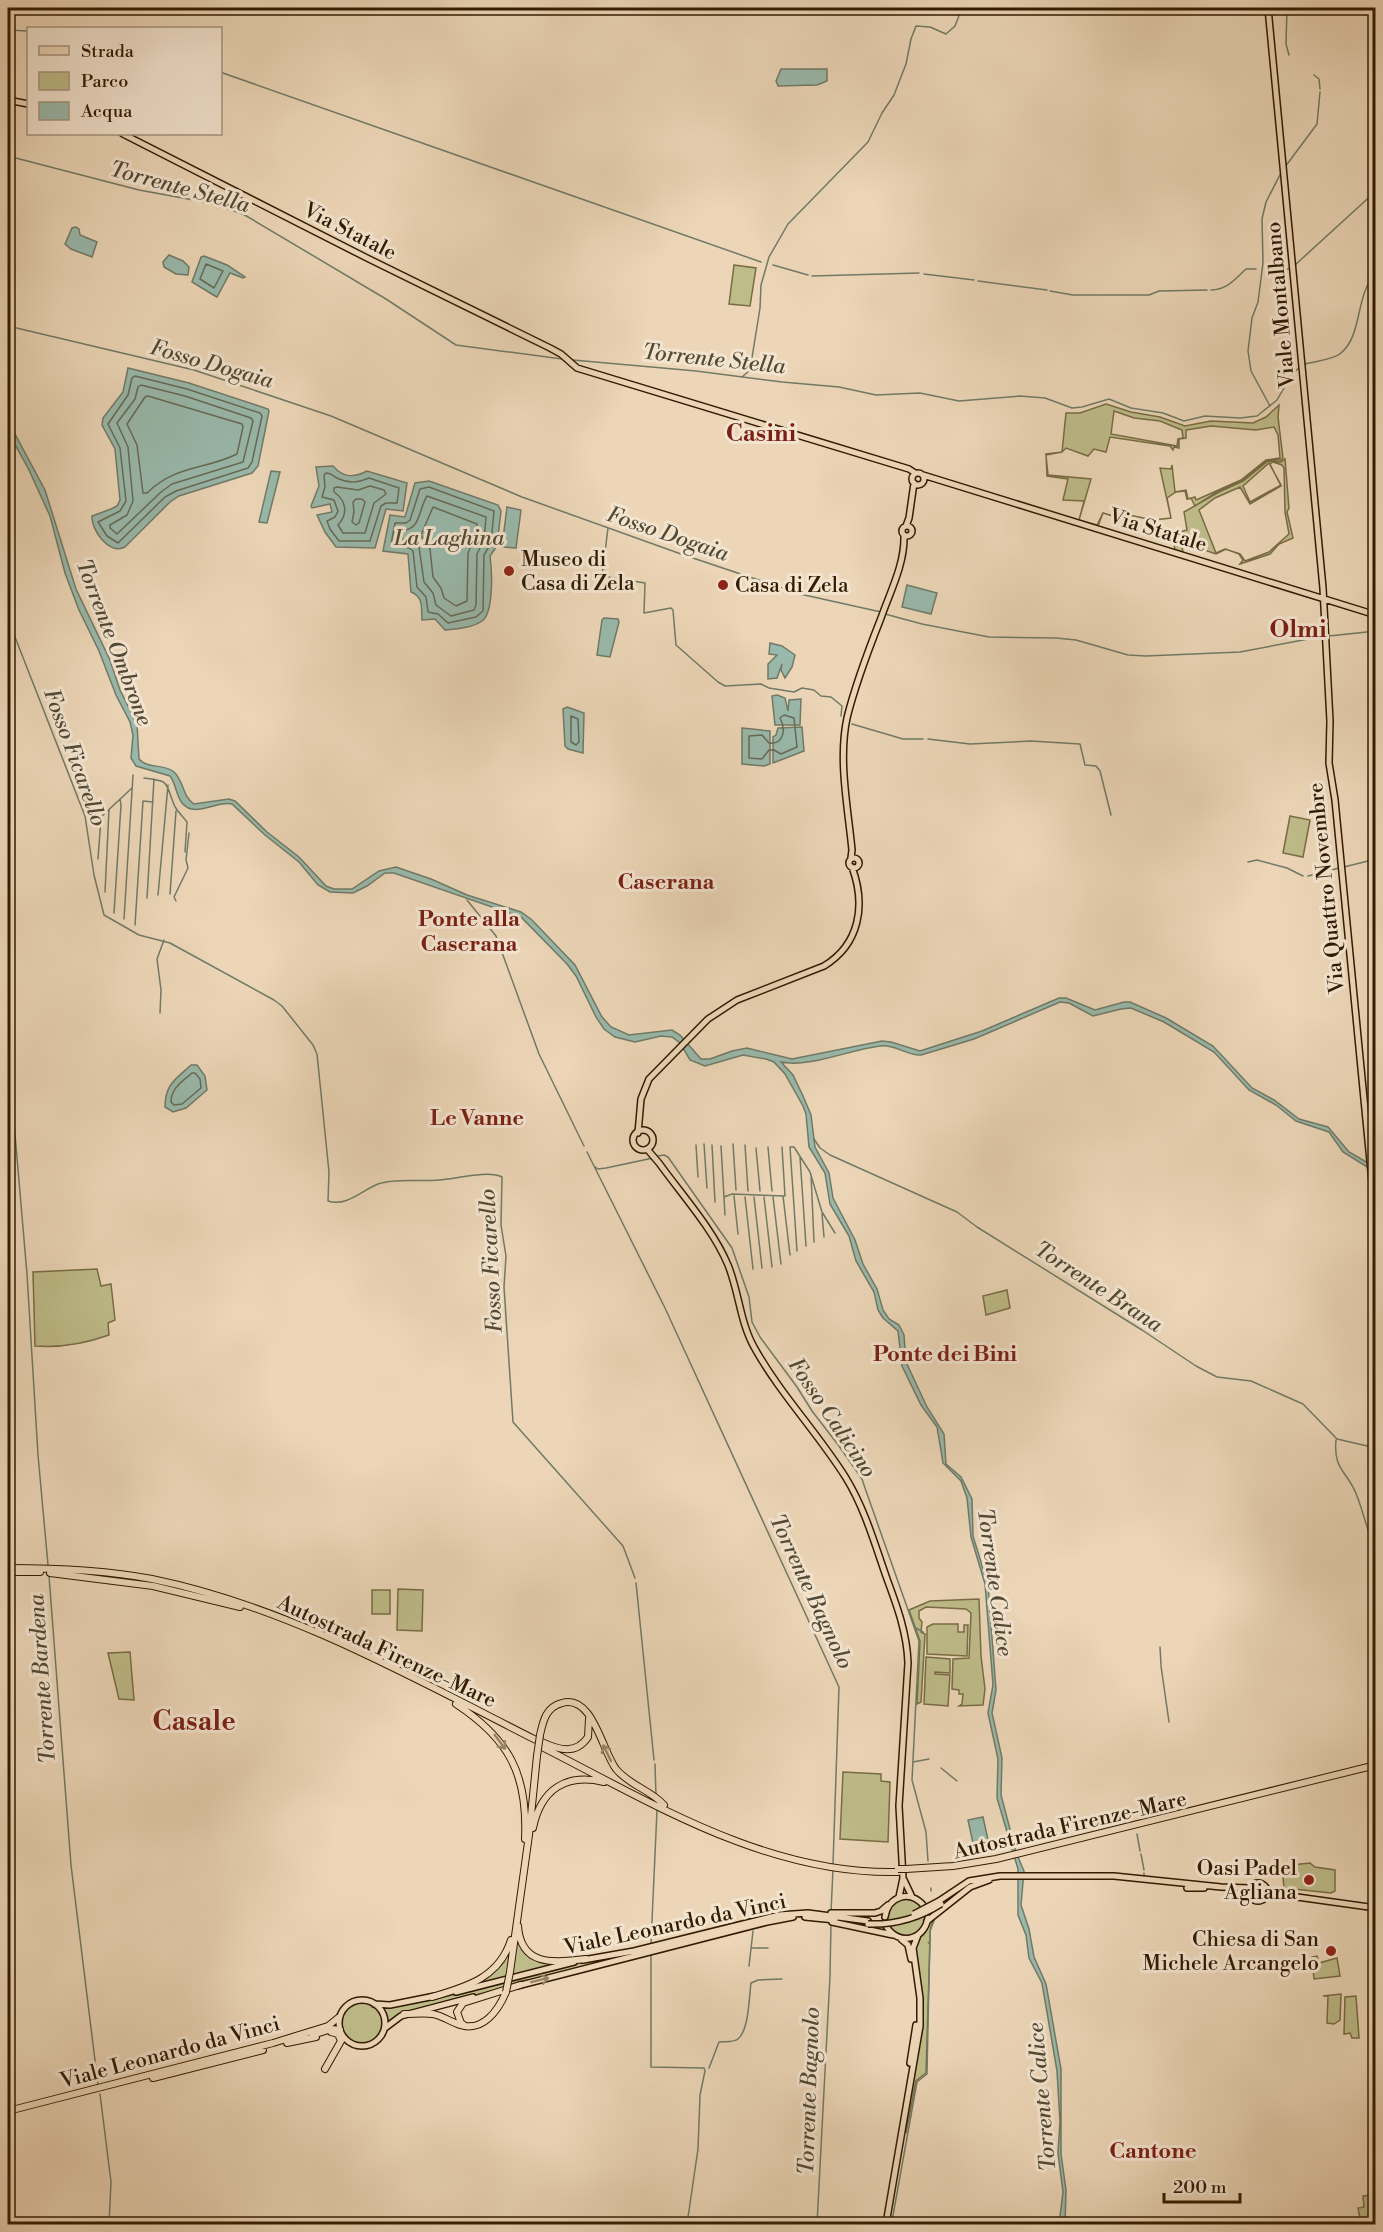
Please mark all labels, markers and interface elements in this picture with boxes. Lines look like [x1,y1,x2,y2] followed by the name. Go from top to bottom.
[27,27,222,135] legend
[81,40,135,63] text: Strada
[81,70,128,93] text: Parco
[80,100,133,123] text: Acqua
[107,156,253,219] water label: Torrente Stella
[298,197,401,266] street label: Via Statale
[1261,221,1301,390] street label: Viale Montalbano
[147,334,277,395] water label: Fosso Dogaia
[641,339,788,381] water label: Torrente Stella
[726,419,797,449] district label: Casini
[603,501,733,568] water label: Fosso Dogaia
[1104,503,1210,558] street label: Via Statale
[393,525,505,552] water label: La Laghina
[521,547,635,597] place label: Museo di Casa di Zela
[69,555,158,730] water label: Torrente Ombrone
[502,564,516,578] marker: Museo di Casa di Zela
[735,573,849,599] place label: Casa di Zela
[716,578,730,592] marker: Casa di Zela
[1269,615,1327,645] district label: Olmi
[37,685,112,830] water label: Fosso Ficarello
[1303,781,1351,996] street label: Via Quattro Novembre
[617,869,716,896] district label: Caserana
[418,906,521,958] district label: Ponte alla Caserana
[430,1105,524,1132] district label: Le Vanne
[474,1188,509,1334] water label: Fosso Ficarello
[1029,1236,1168,1339] water label: Torrente Brana
[873,1341,1017,1368] district label: Ponte dei Bini
[782,1353,882,1483] water label: Fosso Calicino
[971,1506,1018,1658] water label: Torrente Calice
[763,1510,858,1674] water label: Torrente Bagnolo
[272,1589,500,1714] street label: Autostrada Firenze-Mare
[23,1592,62,1765] water label: Torrente Bardena
[152,1705,236,1739] district label: Casale
[493,1734,506,1750] one-way arrow
[600,1744,612,1762] one-way arrow
[950,1786,1189,1866] street label: Autostrada Firenze-Mare
[1197,1856,1297,1906] place label: Oasi Padel Agliana
[1302,1873,1316,1887] marker: Oasi Padel Agliana
[561,1889,789,1961] street label: Viale Leonardo da Vinci
[1143,1927,1319,1977] place label: Chiesa di San Michele Arcangelo
[1324,1944,1338,1958] marker: Chiesa di San Michele Arcangelo
[530,1974,549,1986] one-way arrow
[793,2007,826,2176] water label: Torrente Bagnolo
[56,2011,283,2095] street label: Viale Leonardo da Vinci
[1023,2021,1062,2172] water label: Torrente Calice
[1109,2138,1197,2165] district label: Cantone
[1164,2166,1240,2204] scale bar
[1173,2176,1227,2199] text: 200 m

